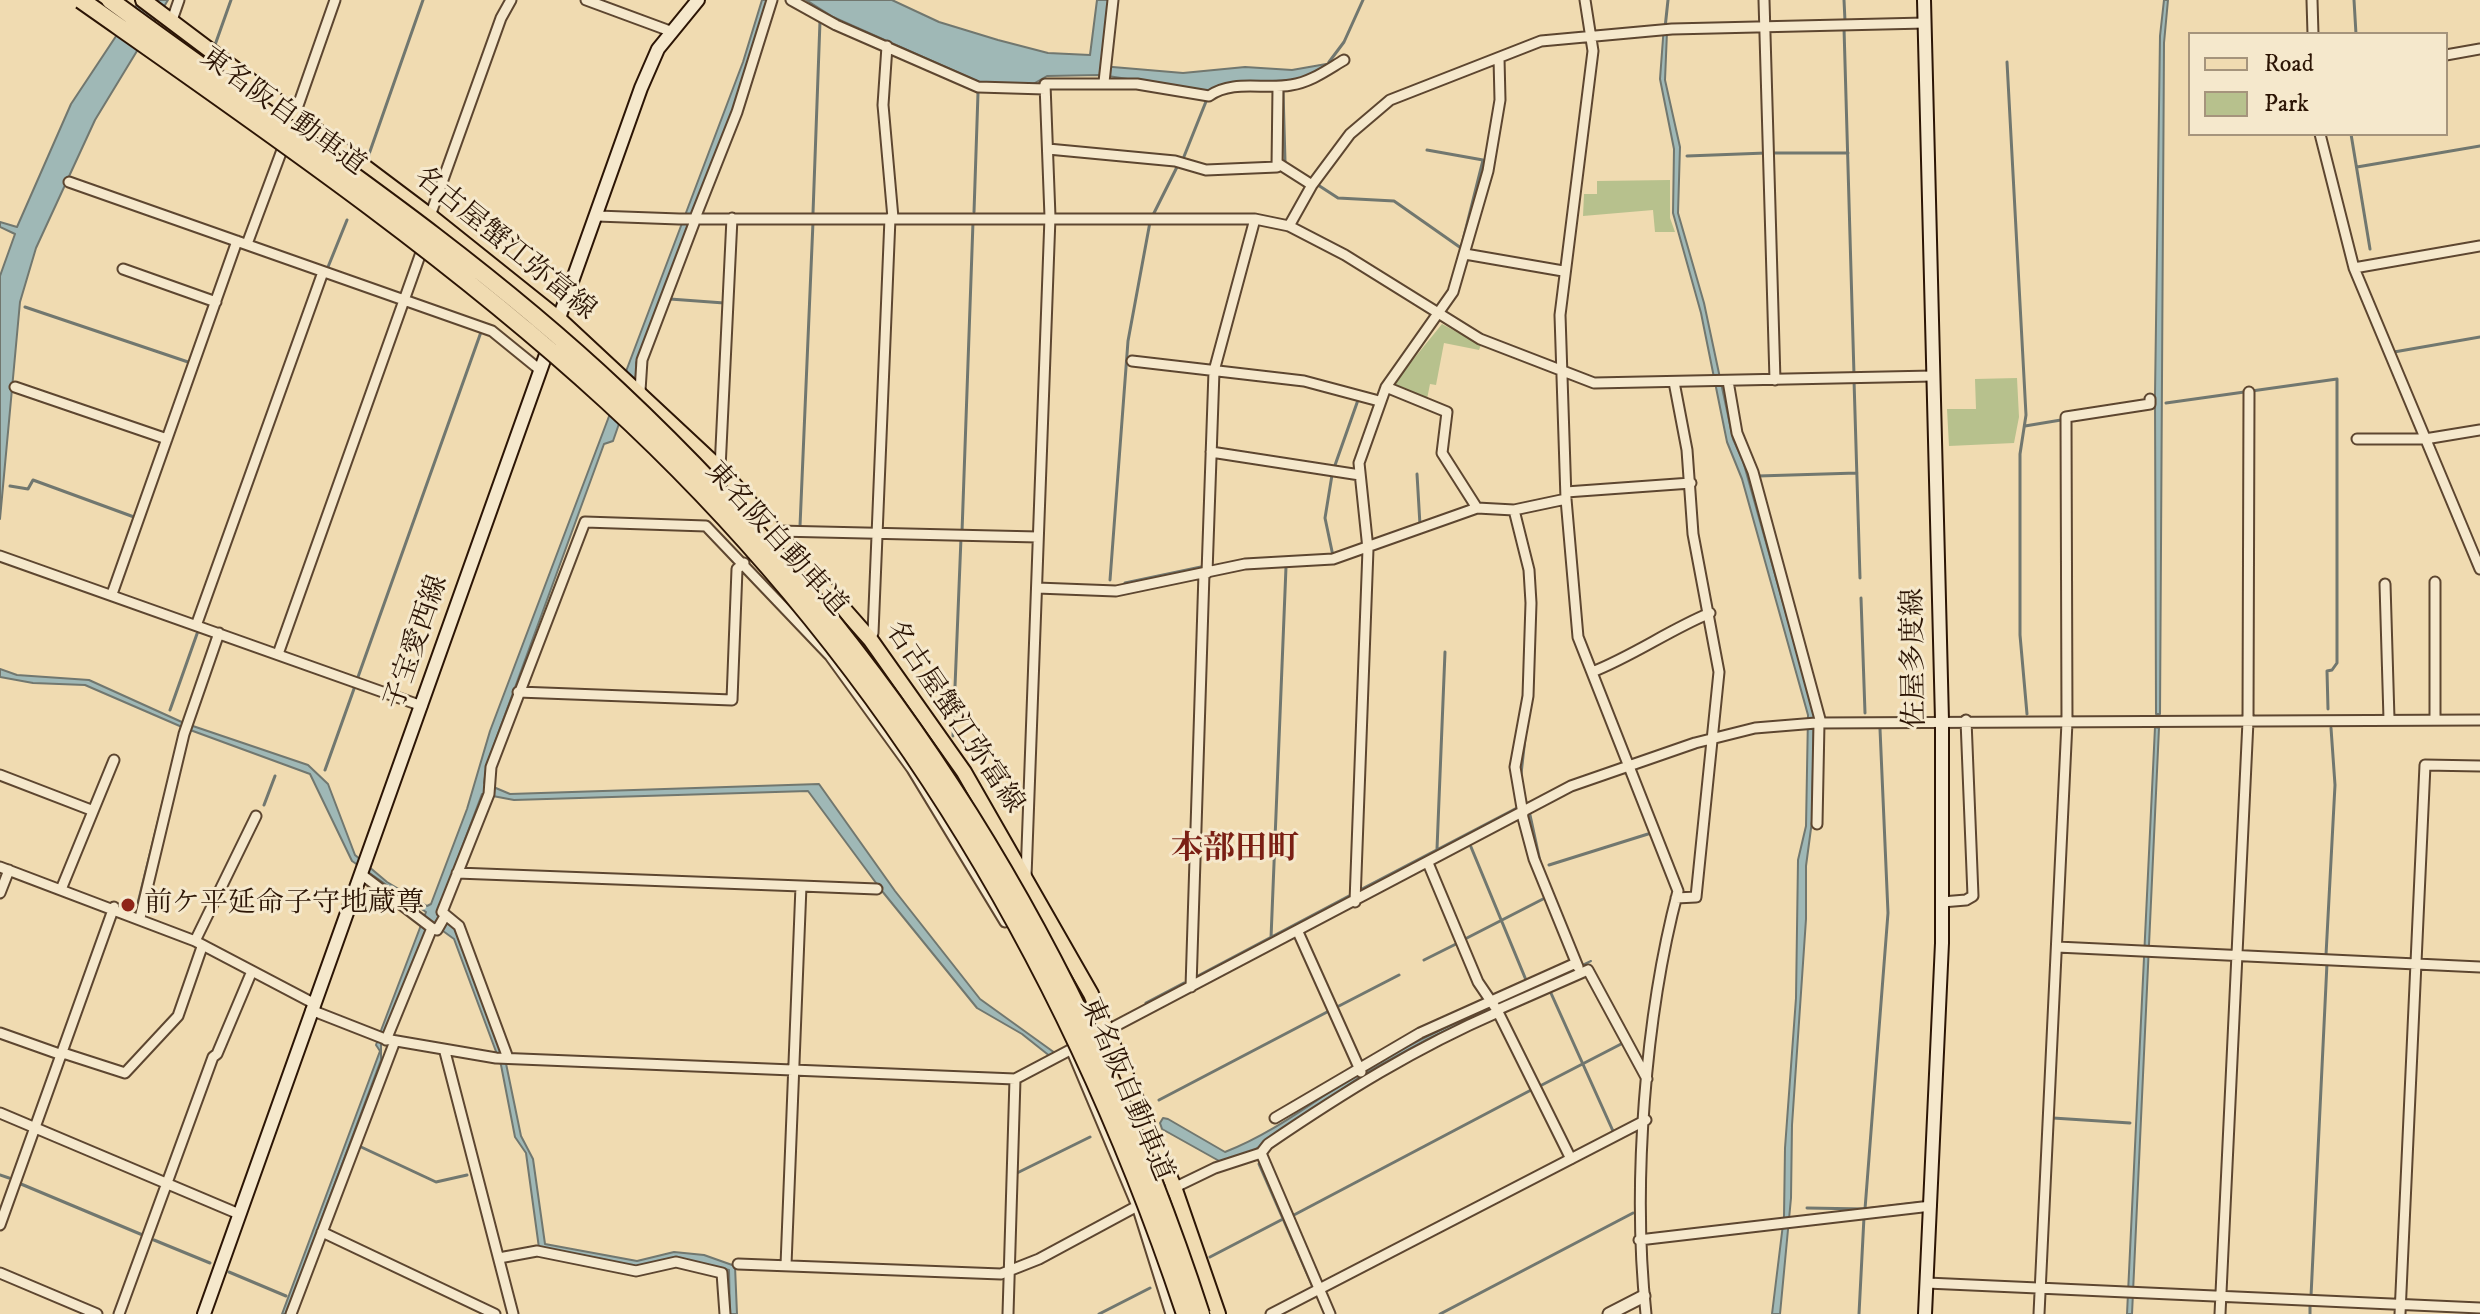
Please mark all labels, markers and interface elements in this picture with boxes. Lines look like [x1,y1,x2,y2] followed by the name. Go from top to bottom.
[2188,32,2448,136] legend
[193,42,371,184] street label: 東名阪自動車道
[2264,49,2314,79] text: Road
[2264,89,2309,119] text: Park
[406,161,602,329] street label: 名古屋蟹江弥富線
[697,456,853,624] street label: 東名阪自動車道
[379,571,457,715] street label: 子宝愛西線
[1898,588,1934,728] street label: 佐屋多度線
[876,616,1030,820] street label: 名古屋蟹江弥富線
[1171,832,1299,870] district label: 本部田町
[144,888,424,922] place label: 前ケ平延命子守地蔵尊
[119,896,137,914] marker: 前ケ平延命子守地蔵尊
[1071,993,1179,1187] street label: 東名阪自動車道

